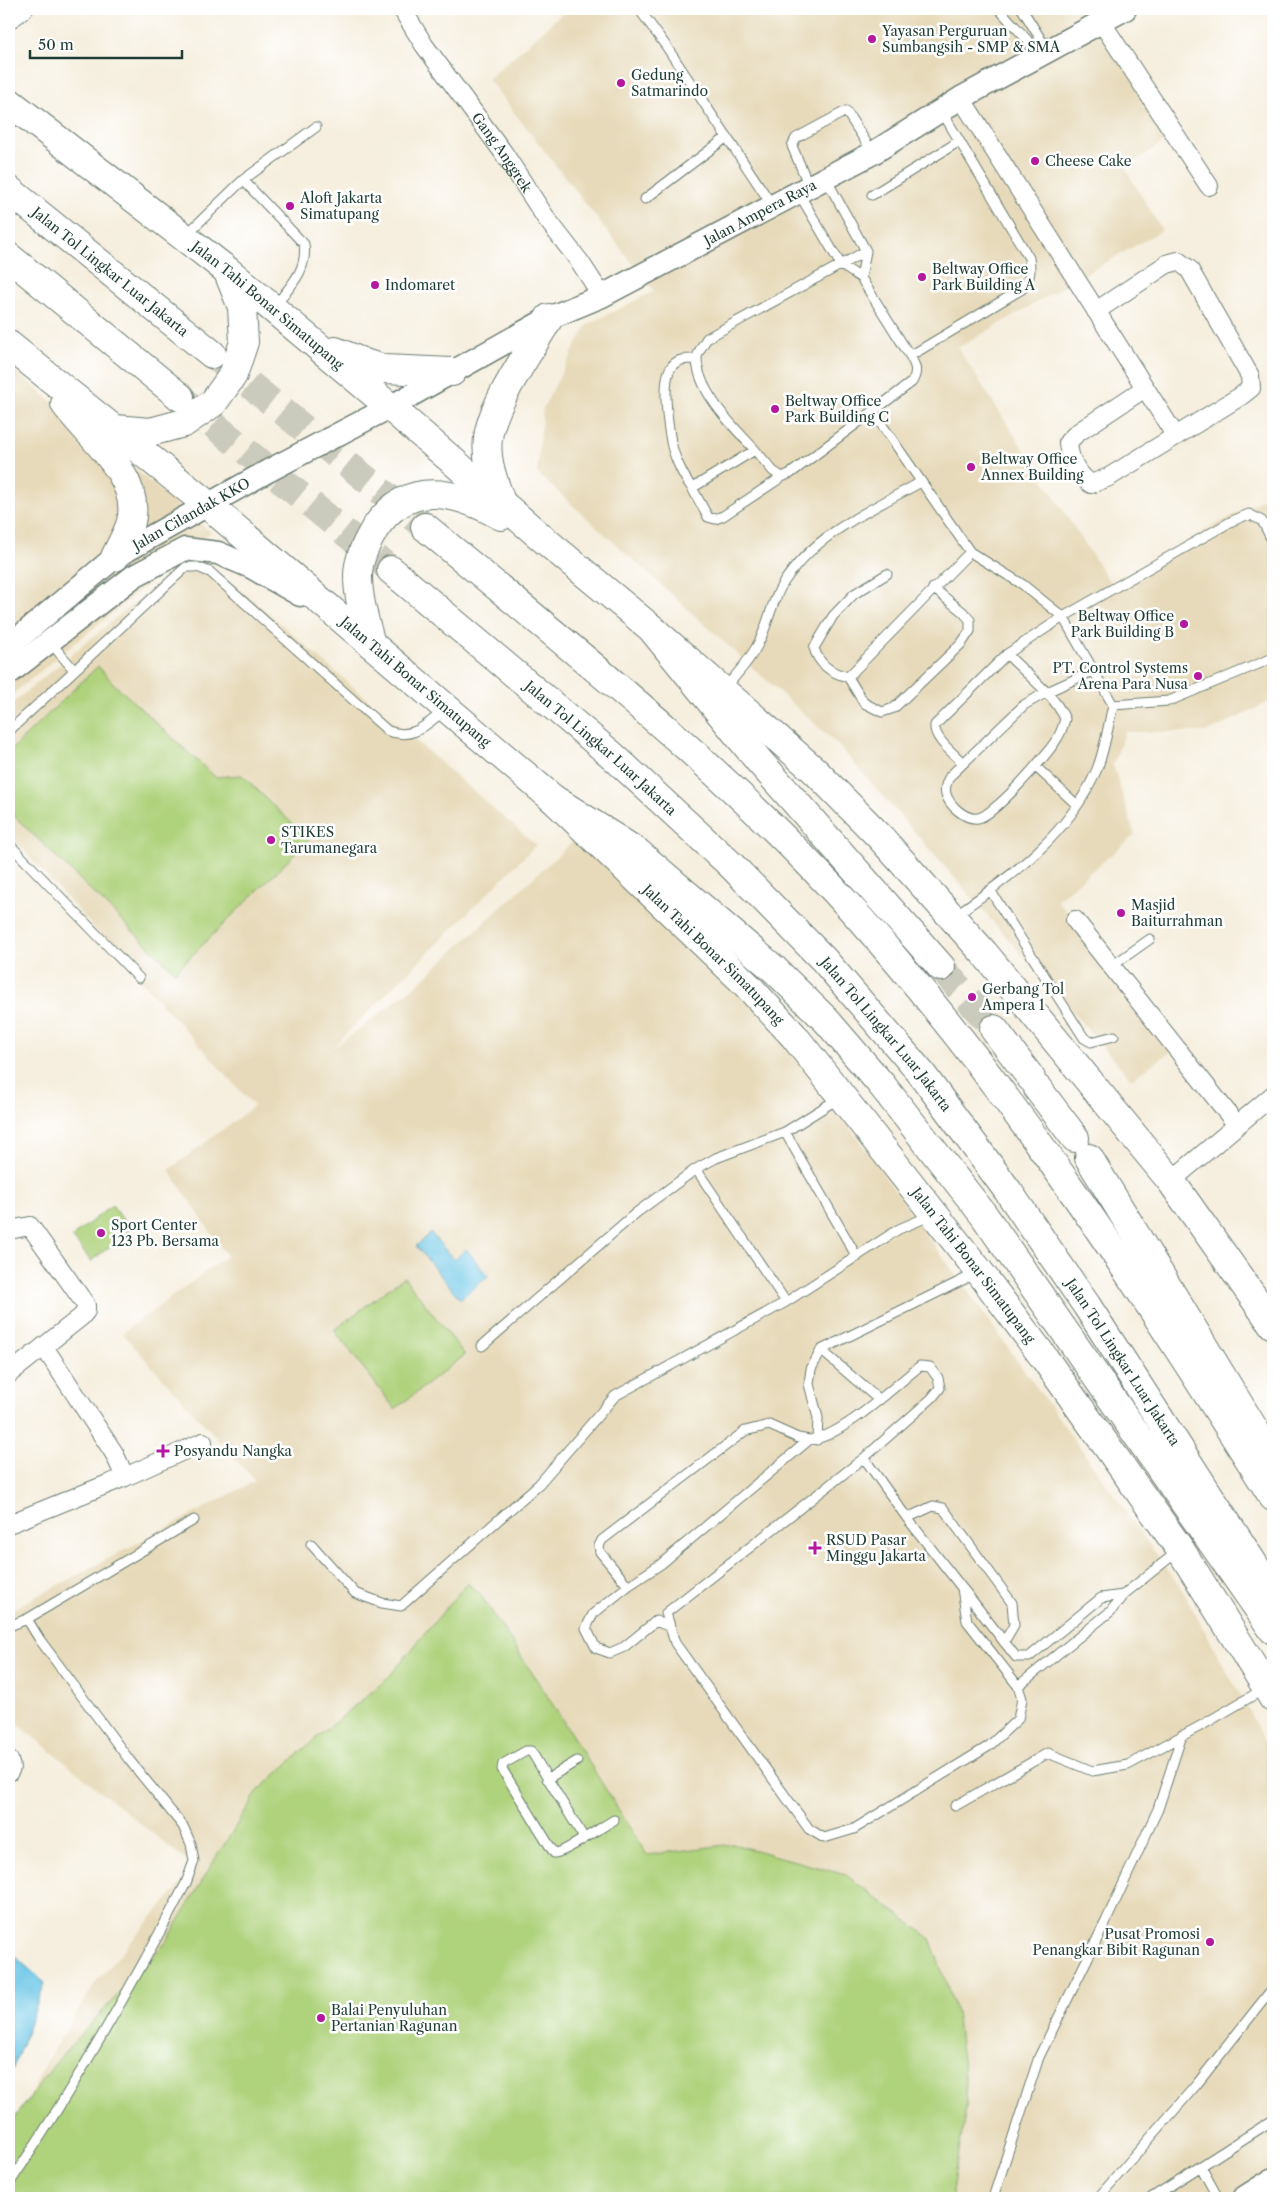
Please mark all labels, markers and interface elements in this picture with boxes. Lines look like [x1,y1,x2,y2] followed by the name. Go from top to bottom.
[881,22,1061,56] place label: Yayasan Perguruan Sumbangsih - SMP & SMA
[30,28,182,60] scale bar
[866,33,878,45] marker: Yayasan Perguruan Sumbangsih - SMP & SMA
[38,35,74,54] text: 50 m
[631,66,708,100] place label: Gedung Satmarindo
[615,77,627,89] marker: Gedung Satmarindo
[468,109,536,197] street label: Gang Anggrek
[1045,152,1132,170] place label: Cheese Cake
[1029,155,1041,167] marker: Cheese Cake
[699,175,820,251] street label: Jalan Ampera Raya
[299,189,383,223] place label: Aloft Jakarta Simatupang
[284,200,296,212] marker: Aloft Jakarta Simatupang
[27,202,192,341] street label: Jalan Tol Lingkar Luar Jakarta
[186,236,348,374] street label: Jalan Tahi Bonar Simatupang
[932,260,1036,294] place label: Beltway Office Park Building A
[916,271,928,283] marker: Beltway Office Park Building A
[385,276,455,294] place label: Indomaret
[369,279,381,291] marker: Indomaret
[785,392,889,426] place label: Beltway Office Park Building C
[769,403,781,415] marker: Beltway Office Park Building C
[980,450,1084,484] place label: Beltway Office Annex Building
[965,461,977,473] marker: Beltway Office Annex Building
[128,474,253,555] street label: Jalan Cilandak KKO
[1071,607,1174,641] place label: Beltway Office Park Building B
[335,611,495,751] street label: Jalan Tahi Bonar Simatupang
[1178,618,1190,630] marker: Beltway Office Park Building B
[1053,659,1189,693] place label: PT. Control Systems Arena Para Nusa
[1192,670,1204,682] marker: PT. Control Systems Arena Para Nusa
[519,676,681,820] street label: Jalan Tol Lingkar Luar Jakarta
[281,823,378,857] place label: STIKES Tarumanegara
[265,834,277,846] marker: STIKES Tarumanegara
[637,879,788,1029] street label: Jalan Tahi Bonar Simatupang
[1131,896,1223,930] place label: Masjid Baiturrahman
[1115,907,1127,919] marker: Masjid Baiturrahman
[815,952,956,1116] street label: Jalan Tol Lingkar Luar Jakarta
[981,980,1064,1014] place label: Gerbang Tol Ampera 1
[966,991,978,1003] marker: Gerbang Tol Ampera 1
[906,1182,1039,1347] street label: Jalan Tahi Bonar Simatupang
[111,1216,219,1250] place label: Sport Center 123 Pb. Bersama
[95,1227,107,1239] marker: Sport Center 123 Pb. Bersama
[1061,1274,1184,1450] street label: Jalan Tol Lingkar Luar Jakarta
[174,1442,292,1460] place label: Posyandu Nangka
[156,1444,170,1458] marker: Posyandu Nangka
[826,1531,926,1565] place label: RSUD Pasar Minggu Jakarta
[808,1541,822,1555] marker: RSUD Pasar Minggu Jakarta
[1033,1925,1200,1959] place label: Pusat Promosi Penangkar Bibit Ragunan
[1204,1936,1216,1948] marker: Pusat Promosi Penangkar Bibit Ragunan
[331,2001,458,2035] place label: Balai Penyuluhan Pertanian Ragunan
[315,2012,327,2024] marker: Balai Penyuluhan Pertanian Ragunan

